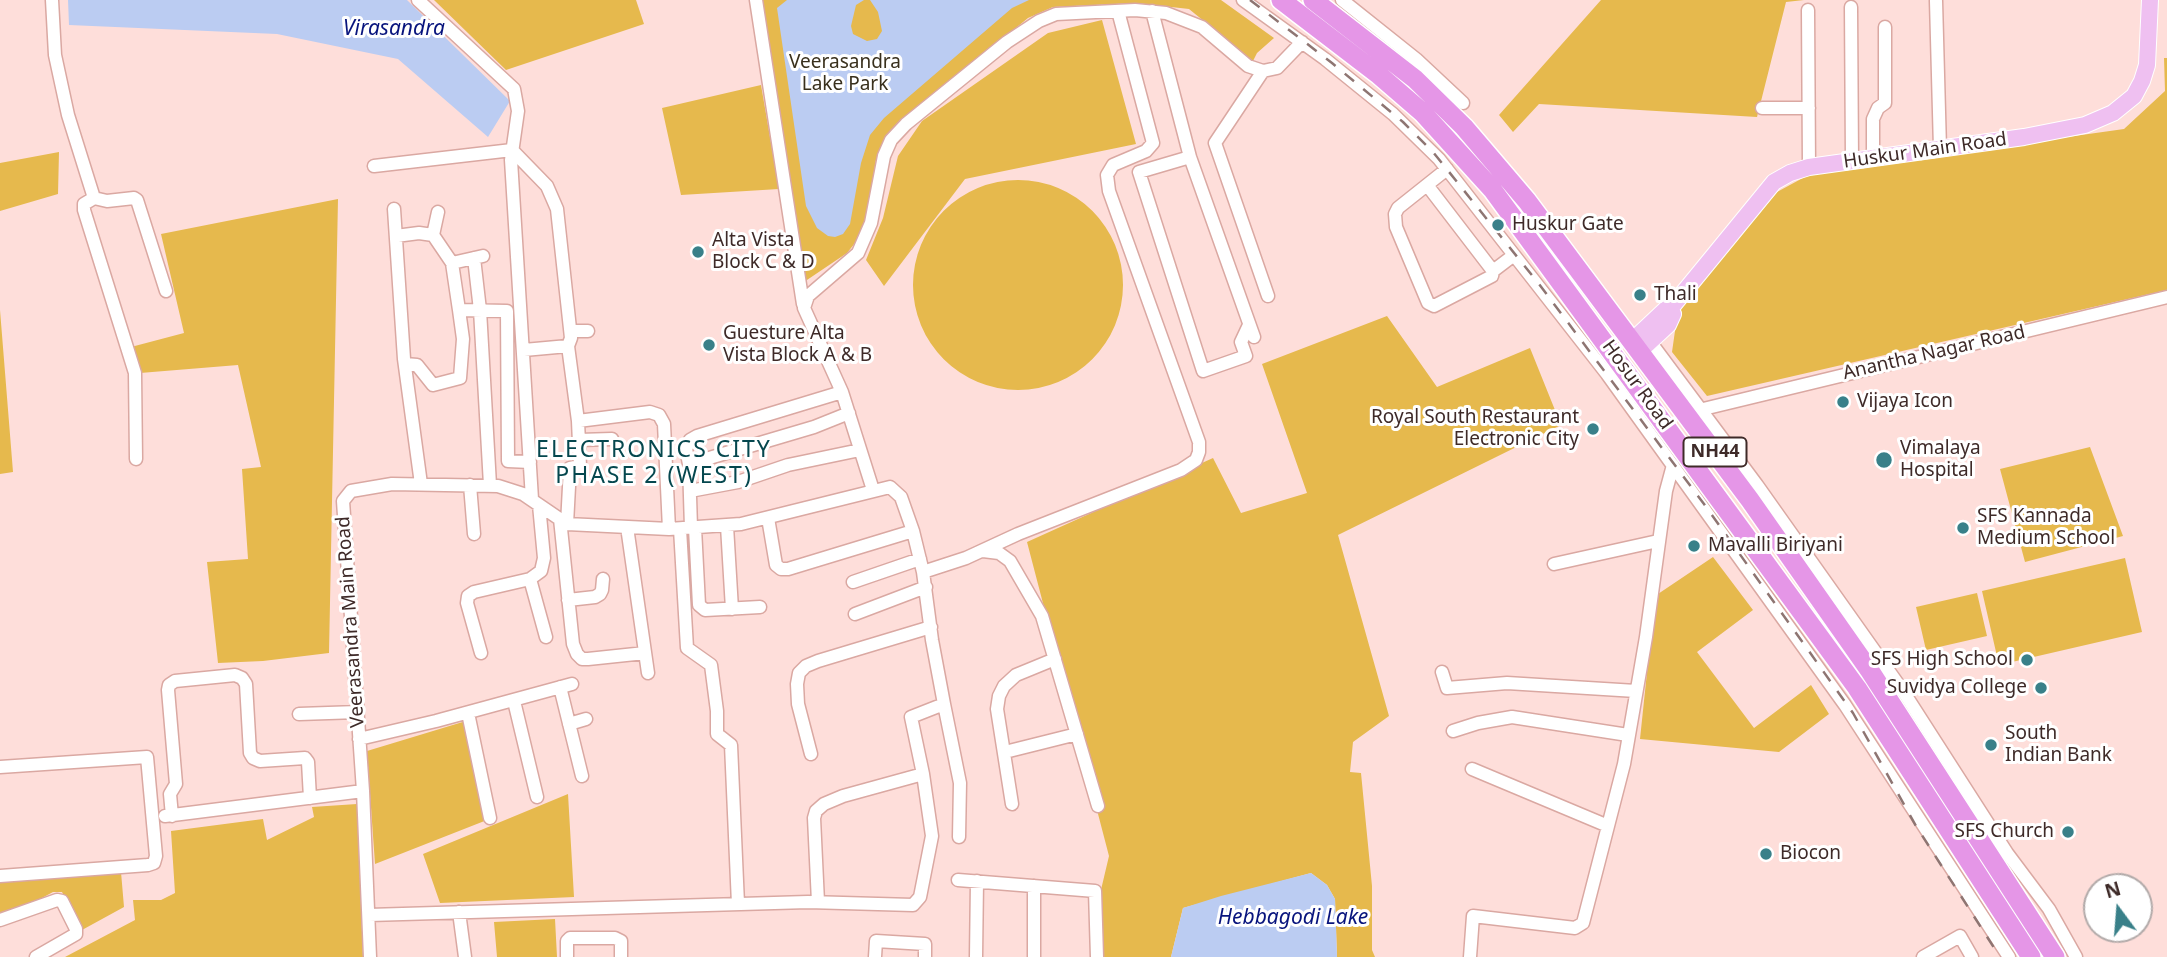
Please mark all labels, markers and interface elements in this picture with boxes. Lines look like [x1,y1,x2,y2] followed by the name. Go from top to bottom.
[343,16,445,42] water label: Virasandra
[789,52,901,96] park label: Veerasandra Lake Park
[1842,128,2008,174] street label: Huskur Main Road
[1512,214,1624,236] place label: Huskur Gate
[1490,217,1506,233] marker: Huskur Gate
[712,230,815,274] place label: Alta Vista Block C & D
[690,244,706,260] marker: Alta Vista Block C & D
[1654,284,1697,306] place label: Thali
[1632,287,1648,303] marker: Thali
[1841,321,2027,385] street label: Anantha Nagar Road
[723,323,872,367] place label: Guesture Alta Vista Block A & B
[1597,336,1677,434] street label: Hosur Road
[701,337,717,353] marker: Guesture Alta Vista Block A & B
[1857,391,1953,413] place label: Vijaya Icon
[1835,394,1851,410] marker: Vijaya Icon
[1371,407,1579,451] place label: Royal South Restaurant Electronic City
[1585,421,1601,437] marker: Royal South Restaurant Electronic City
[538,436,770,490] district label: ELECTRONICS CITY PHASE 2 (WEST)
[1684,438,1746,466] road number: NH44
[1900,438,1981,482] place label: Vimalaya Hospital
[1874,450,1894,470] marker: Vimalaya Hospital
[1977,506,2115,550] place label: SFS Kannada Medium School
[332,515,370,729] street label: Veerasandra Main Road
[1955,520,1971,536] marker: SFS Kannada Medium School
[1708,535,1843,557] place label: Mavalli Biriyani
[1686,538,1702,554] marker: Mavalli Biriyani
[1871,649,2013,671] place label: SFS High School
[2019,652,2035,668] marker: SFS High School
[1887,677,2027,699] place label: Suvidya College
[2033,680,2049,696] marker: Suvidya College
[2005,723,2112,767] place label: South Indian Bank
[1983,737,1999,753] marker: South Indian Bank
[1955,821,2054,843] place label: SFS Church
[2060,824,2076,840] marker: SFS Church
[1780,843,1841,865] place label: Biocon
[1758,846,1774,862] marker: Biocon
[2083,873,2153,943] north arrow
[2102,875,2124,904] text: N
[1218,905,1368,931] water label: Hebbagodi Lake

